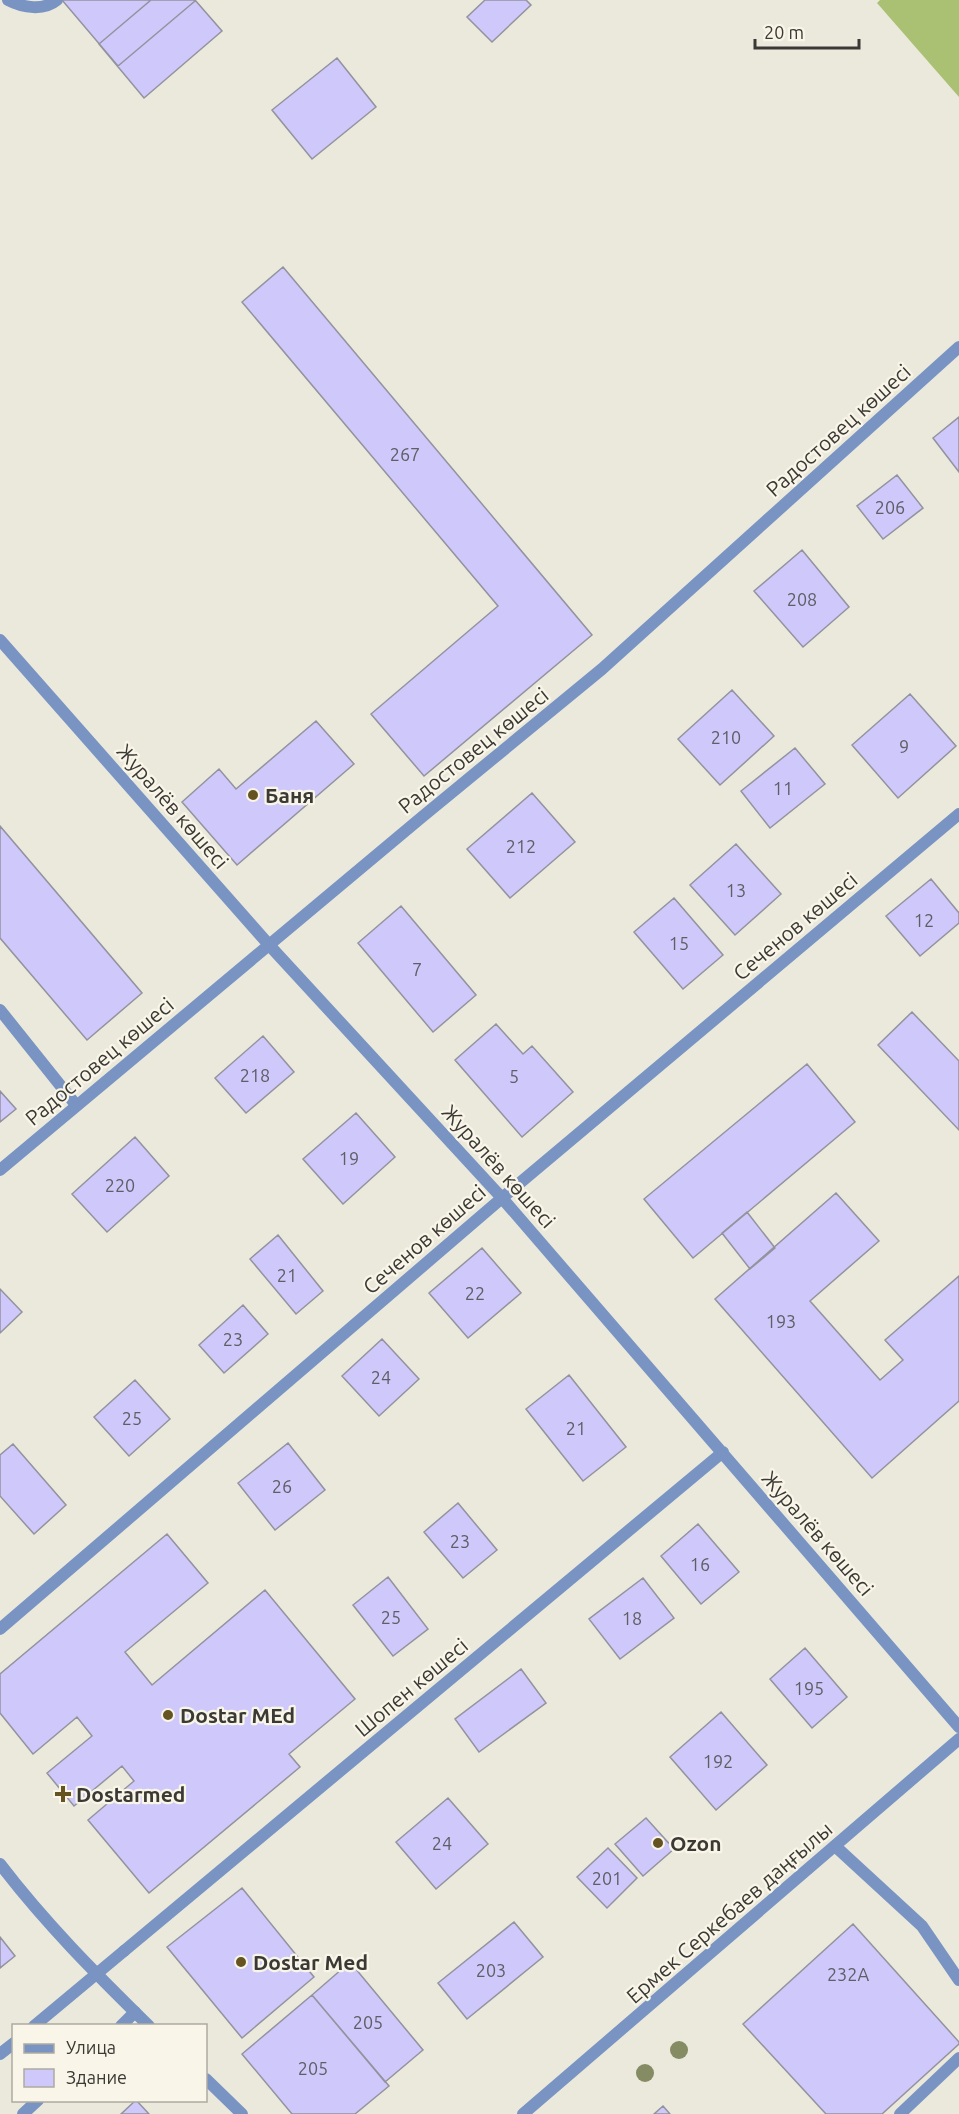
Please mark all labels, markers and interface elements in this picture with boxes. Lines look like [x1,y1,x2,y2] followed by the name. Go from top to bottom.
[755,12,858,50] scale bar
[764,22,804,42] text: 20 m
[761,359,915,501] street label: Радостовец көшесі
[390,444,420,464] house number: 267
[875,497,905,517] house number: 206
[787,589,817,609] house number: 208
[393,682,553,818] street label: Радостовец көшесі
[711,727,741,747] house number: 210
[899,736,909,756] house number: 9
[112,739,234,873] street label: Журалёв көшесі
[773,778,793,798] house number: 11
[265,783,314,807] place label: Баня
[246,788,260,802] marker: Баня
[506,836,536,856] house number: 212
[728,867,862,985] street label: Сеченов көшесі
[726,880,746,900] house number: 13
[914,910,934,930] house number: 12
[669,933,689,953] house number: 15
[412,959,422,979] house number: 7
[20,992,178,1130] street label: Радостовец көшесі
[240,1065,270,1085] house number: 218
[509,1066,519,1086] house number: 5
[438,1100,560,1232] street label: Журалёв көшесі
[339,1148,359,1168] house number: 19
[105,1175,135,1195] house number: 220
[358,1179,490,1299] street label: Сеченов көшесі
[277,1265,297,1285] house number: 21
[465,1283,485,1303] house number: 22
[766,1311,796,1331] house number: 193
[223,1329,243,1349] house number: 23
[371,1367,391,1387] house number: 24
[122,1408,142,1428] house number: 25
[566,1418,586,1438] house number: 21
[757,1466,879,1600] street label: Журалёв көшесі
[272,1476,292,1496] house number: 26
[450,1531,470,1551] house number: 23
[690,1554,710,1574] house number: 16
[381,1607,401,1627] house number: 25
[622,1608,642,1628] house number: 18
[350,1633,472,1741] street label: Шопен көшесі
[794,1678,824,1698] house number: 195
[180,1703,295,1727] place label: Dostar MEd
[161,1708,175,1722] marker: Dostar MEd
[703,1751,733,1771] house number: 192
[76,1782,185,1806] place label: Dostarmed
[54,1785,72,1803] marker: Dostarmed
[621,1816,837,2008] street label: Ермек Серкебаев даңғылы
[670,1831,721,1855] place label: Ozon
[432,1833,452,1853] house number: 24
[651,1836,665,1850] marker: Ozon
[592,1868,622,1888] house number: 201
[253,1950,368,1974] place label: Dostar Med
[234,1955,248,1969] marker: Dostar Med
[476,1960,506,1980] house number: 203
[827,1964,869,1984] house number: 232А
[353,2012,383,2032] house number: 205
[12,2024,207,2102] legend
[66,2037,116,2057] text: Улица
[298,2058,328,2078] house number: 205
[66,2067,127,2087] text: Здание

